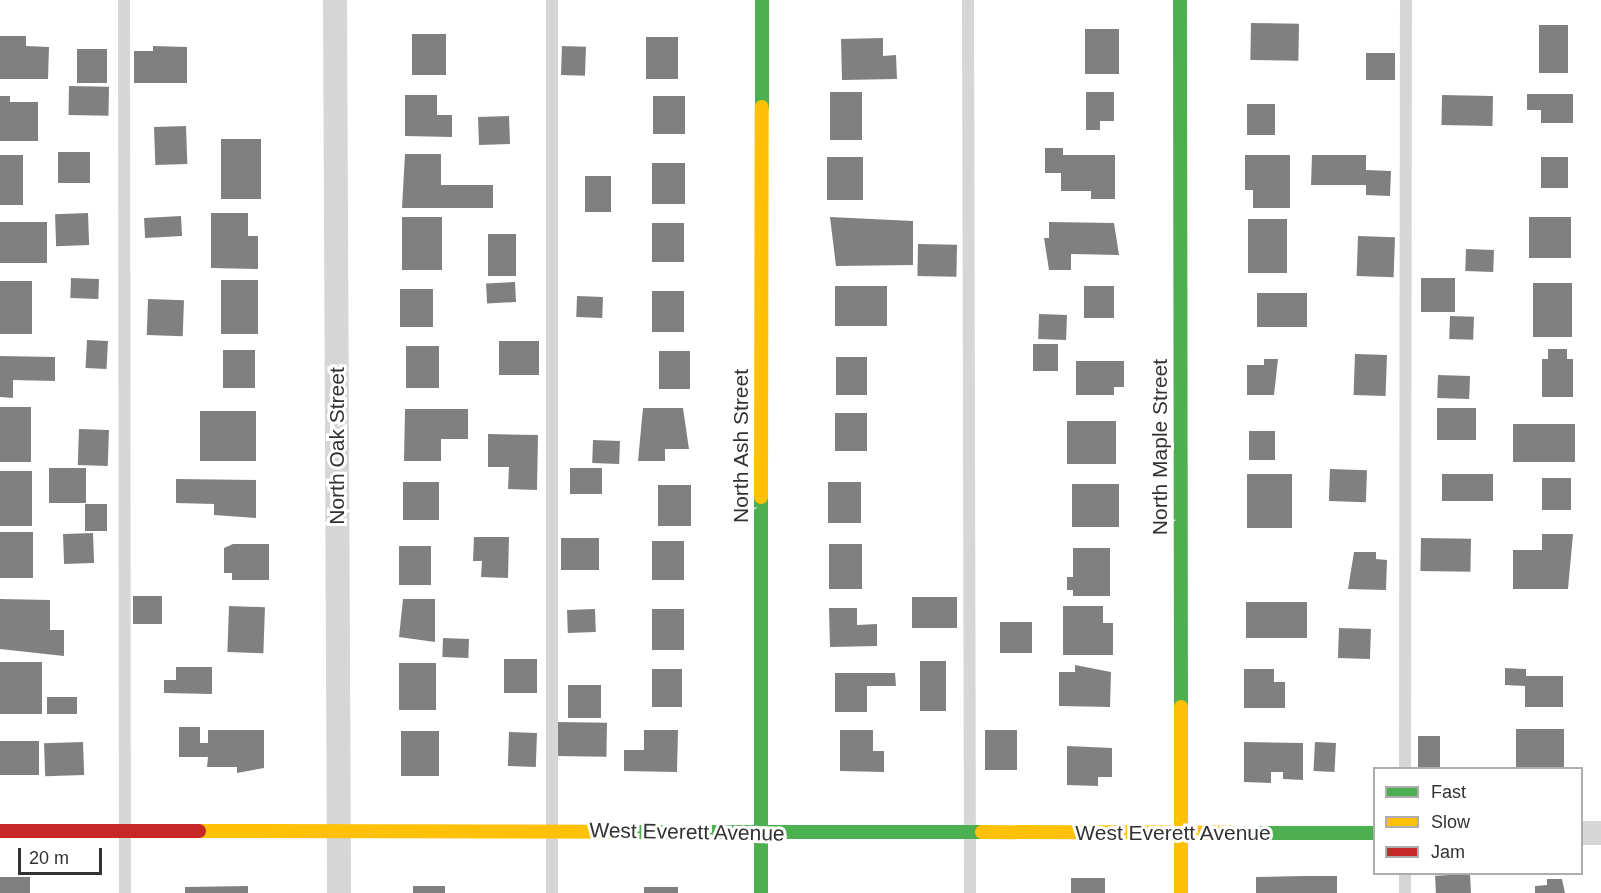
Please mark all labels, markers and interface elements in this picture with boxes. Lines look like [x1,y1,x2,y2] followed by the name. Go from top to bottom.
[1147,359,1173,535] street label: North Maple Street
[324,367,350,525] street label: North Oak Street
[728,368,754,524] street label: North Ash Street
[1373,767,1583,875] legend
[1431,782,1466,802] text: Fast
[1431,812,1470,832] text: Slow
[589,818,785,846] street label: West Everett Avenue
[1075,820,1271,846] street label: West Everett Avenue
[21,836,105,874] scale bar
[1431,842,1465,862] text: Jam
[29,848,69,868] text: 20 m

